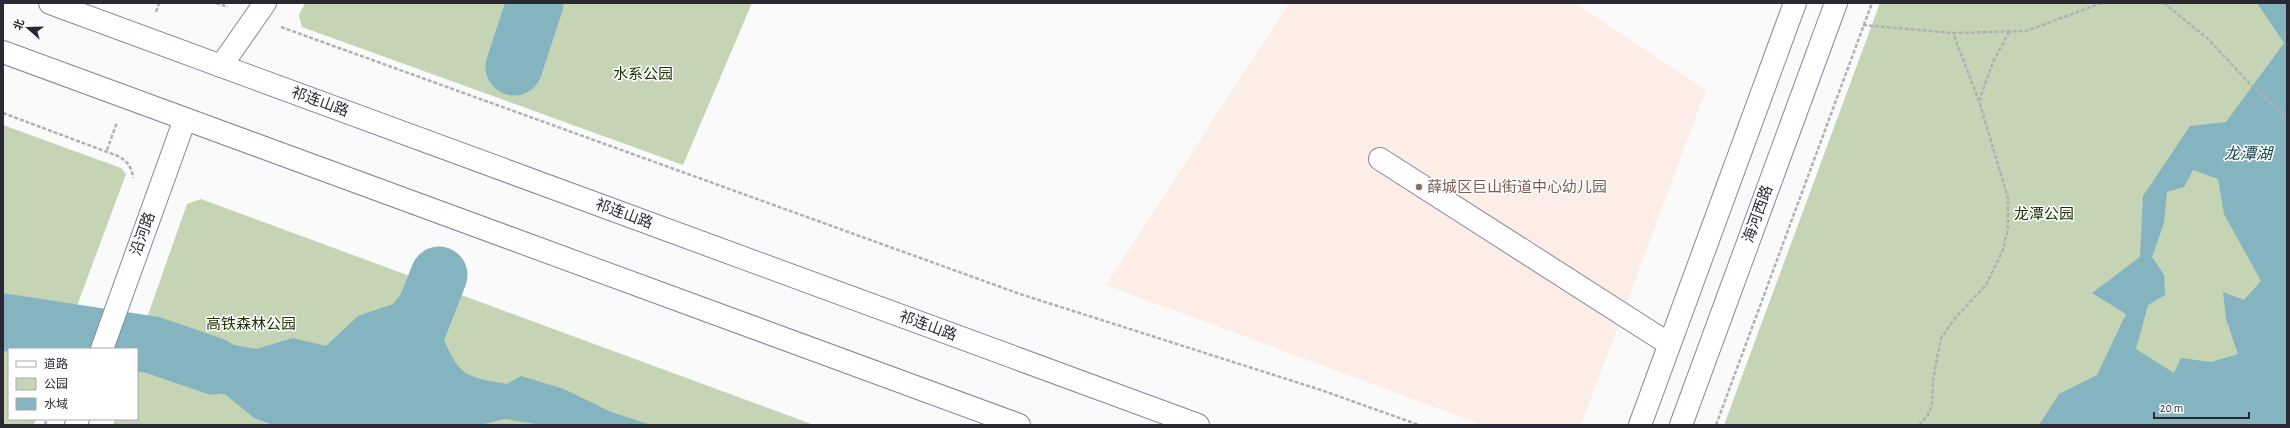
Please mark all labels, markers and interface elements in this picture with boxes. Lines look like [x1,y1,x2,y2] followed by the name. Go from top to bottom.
[8,8,48,48] north arrow
[12,18,26,32] text: 北
[613,66,673,82] park label: 水系公园
[289,84,351,119] street label: 祁连山路
[2224,145,2275,162] water label: 龙潭湖
[1427,179,1607,195] place label: 薛城区巨山街道中心幼儿园
[1414,182,1424,192] marker: 薛城区巨山街道中心幼儿园
[1740,183,1775,245] street label: 海河西路
[593,196,655,231] street label: 祁连山路
[2014,205,2074,222] park label: 龙潭公园
[127,210,158,258] street label: 沿河路
[897,308,959,343] street label: 祁连山路
[206,316,296,332] park label: 高铁森林公园
[8,348,138,420] legend
[44,357,68,370] text: 道路
[44,378,68,390] text: 公园
[2154,394,2249,420] scale bar
[44,398,68,410] text: 水域
[2160,402,2183,414] text: 20 m

